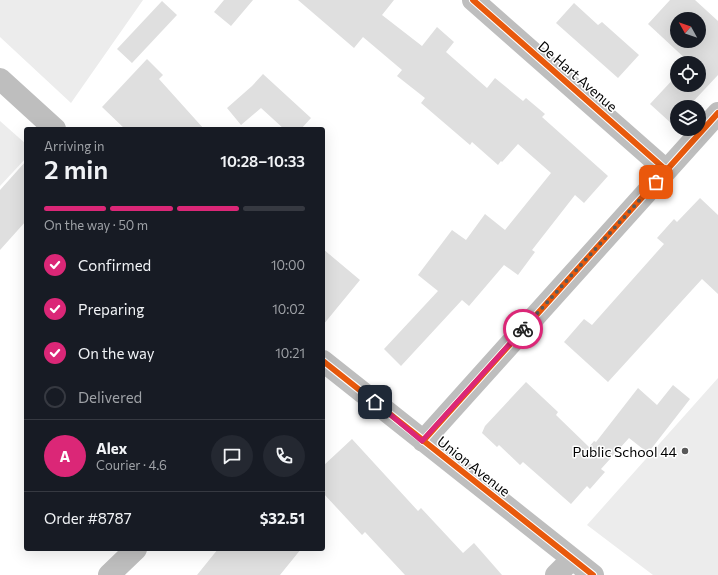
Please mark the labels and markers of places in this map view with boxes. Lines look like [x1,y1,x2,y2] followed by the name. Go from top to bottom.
[639,165,673,199] pin
[358,385,392,419] pin
[572,443,678,460] place label: Public School 44
[680,446,690,456] marker: Public School 44

